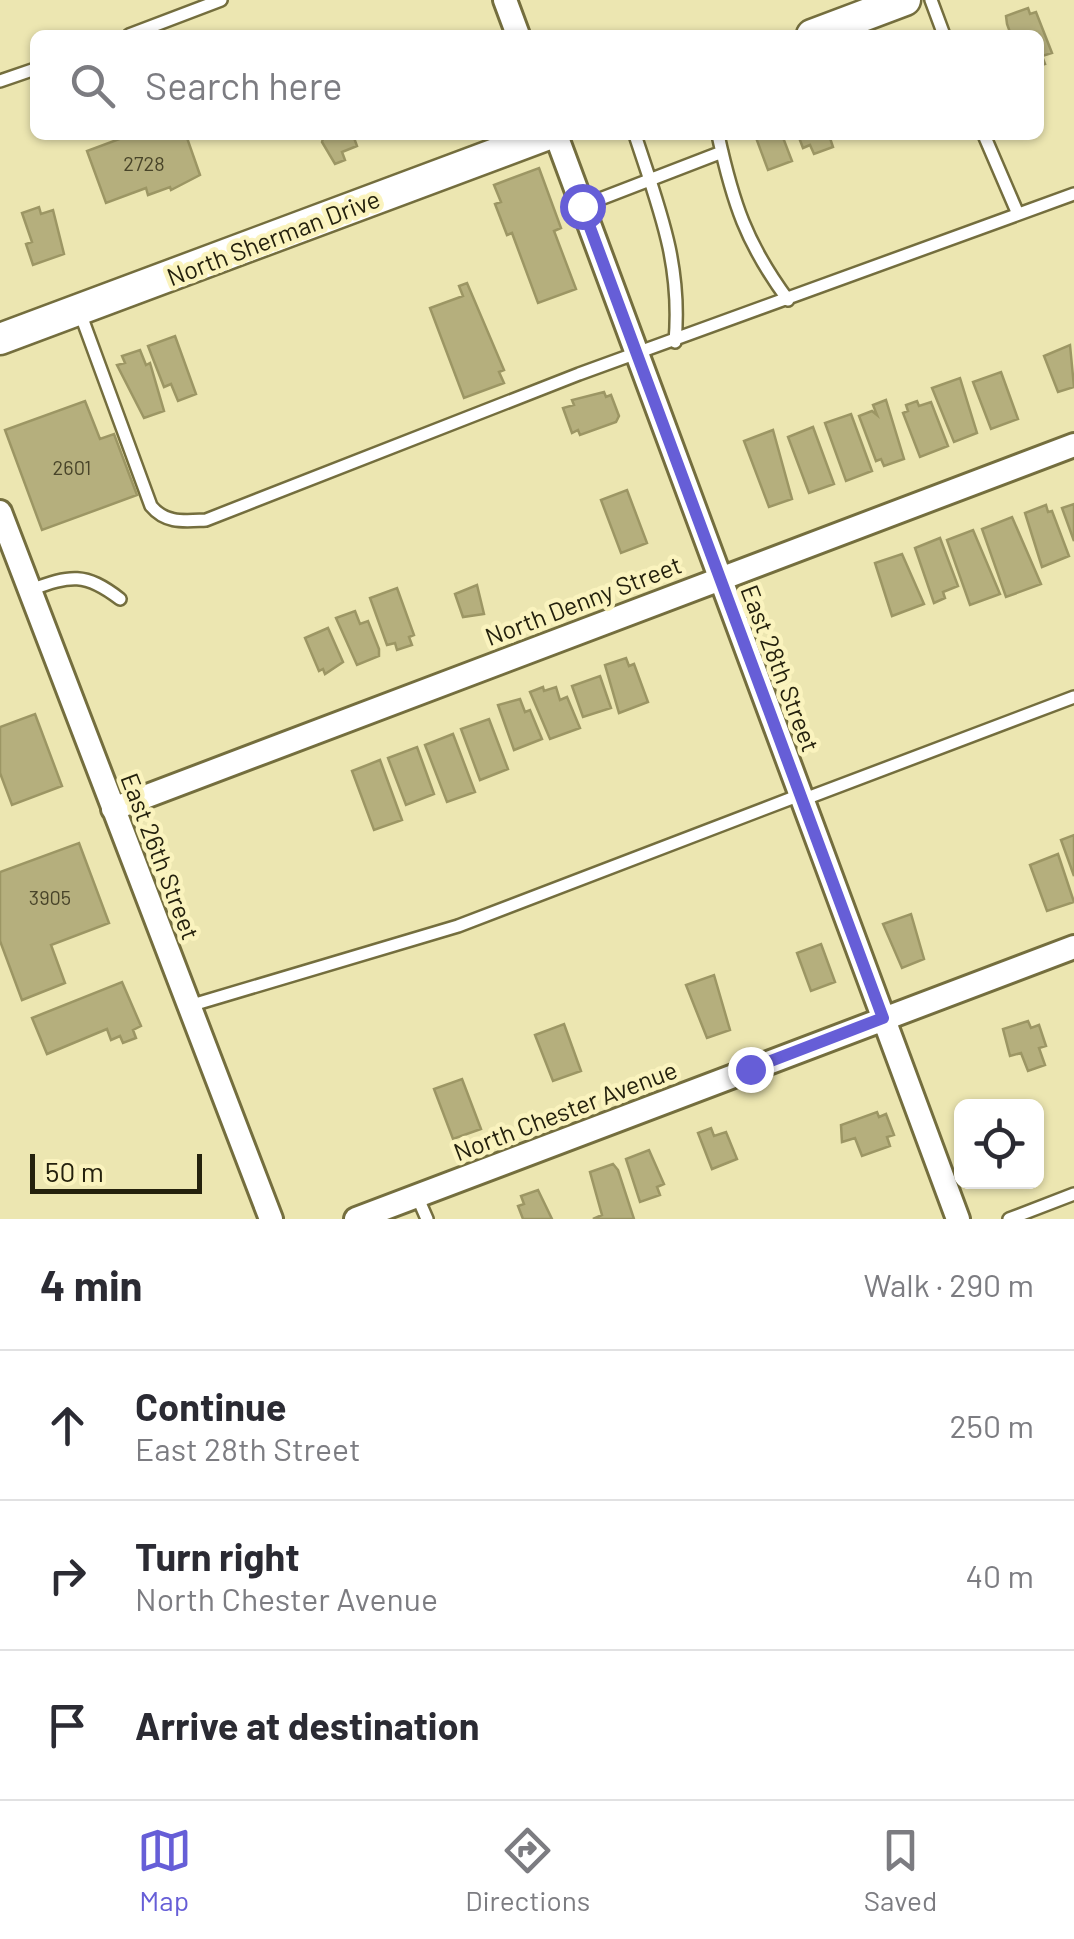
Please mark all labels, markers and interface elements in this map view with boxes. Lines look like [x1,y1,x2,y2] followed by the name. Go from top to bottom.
[30,30,1044,140] search box
[65,58,120,113] icon: search
[145,62,343,108] text: Search here
[123,151,165,175] house number: 2728
[162,183,384,291] street label: North Sherman Drive
[560,184,606,230] route start
[53,455,91,479] house number: 2601
[481,549,685,651] street label: North Denny Street
[735,580,827,756] street label: East 28th Street
[115,768,207,944] street label: East 26th Street
[29,885,71,909] house number: 3905
[728,1047,774,1093] route end
[449,1054,681,1166] street label: North Chester Avenue
[954,1099,1044,1189] map controls
[954,1099,1044,1189] button: locate
[30,1149,202,1194] scale bar
[45,1154,104,1188] text: 50 m
[40,1259,143,1309] text: 4 min
[863,1265,1034,1303] text: Walk · 290 m
[135,1383,286,1429] text: Continue
[40,1398,95,1453] icon: ahead
[949,1406,1034,1444] text: 250 m
[135,1429,361,1467] text: East 28th Street
[135,1533,300,1579] text: Turn right
[40,1548,95,1603] icon: right
[965,1556,1034,1594] text: 40 m
[135,1579,438,1617] text: North Chester Avenue
[40,1698,95,1753] icon: arrive
[135,1702,480,1748] text: Arrive at destination
[137,1823,192,1917] tab: Map
[465,1823,590,1917] tab: Directions
[864,1823,937,1917] tab: Saved

